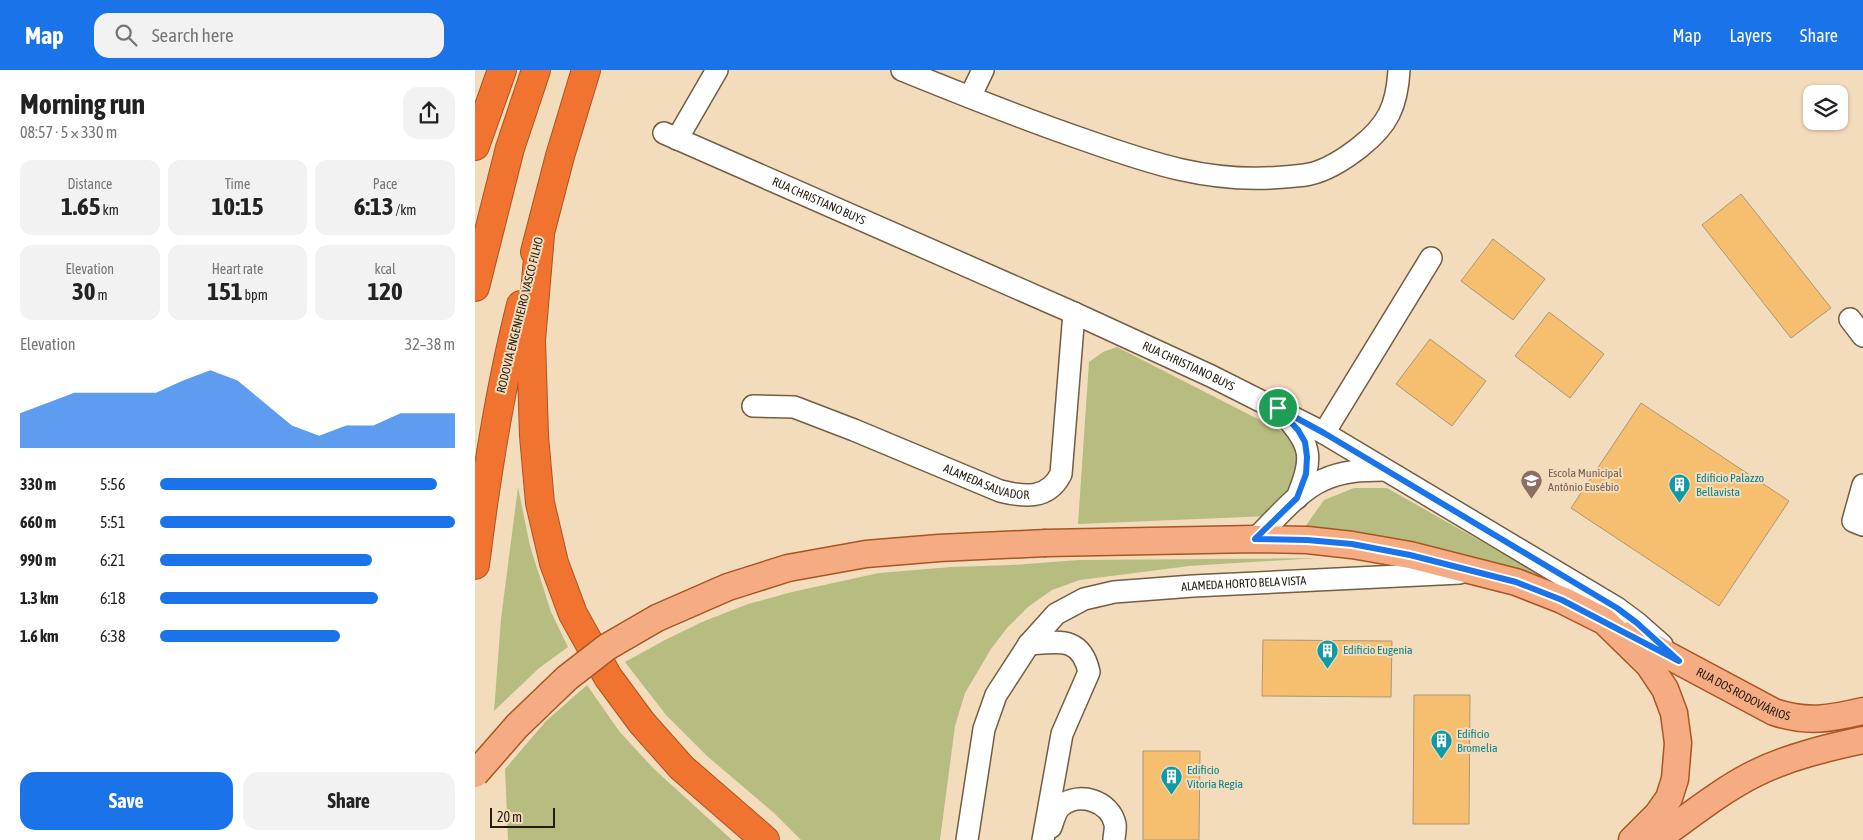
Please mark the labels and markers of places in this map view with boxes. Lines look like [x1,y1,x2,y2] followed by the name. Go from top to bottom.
[1257,387,1299,429] pin
[1548,466,1623,494] place label: Escola Municipal Antônio Eusébio
[1520,468,1544,499] school or university icon: Escola Municipal Antônio Eusébio
[1696,471,1765,499] place label: Edificio Palazzo Bellavista
[1668,473,1692,504] building icon: Edificio Palazzo Bellavista
[1315,638,1339,669] building icon: Edificio Eugenia
[1343,643,1413,657] place label: Edificio Eugenia
[1457,727,1497,755] place label: Edificio Bromelia
[1429,729,1453,760] building icon: Edificio Bromelia
[1187,763,1243,791] place label: Edificio Vitoria Regia
[1159,765,1183,796] building icon: Edificio Vitoria Regia

